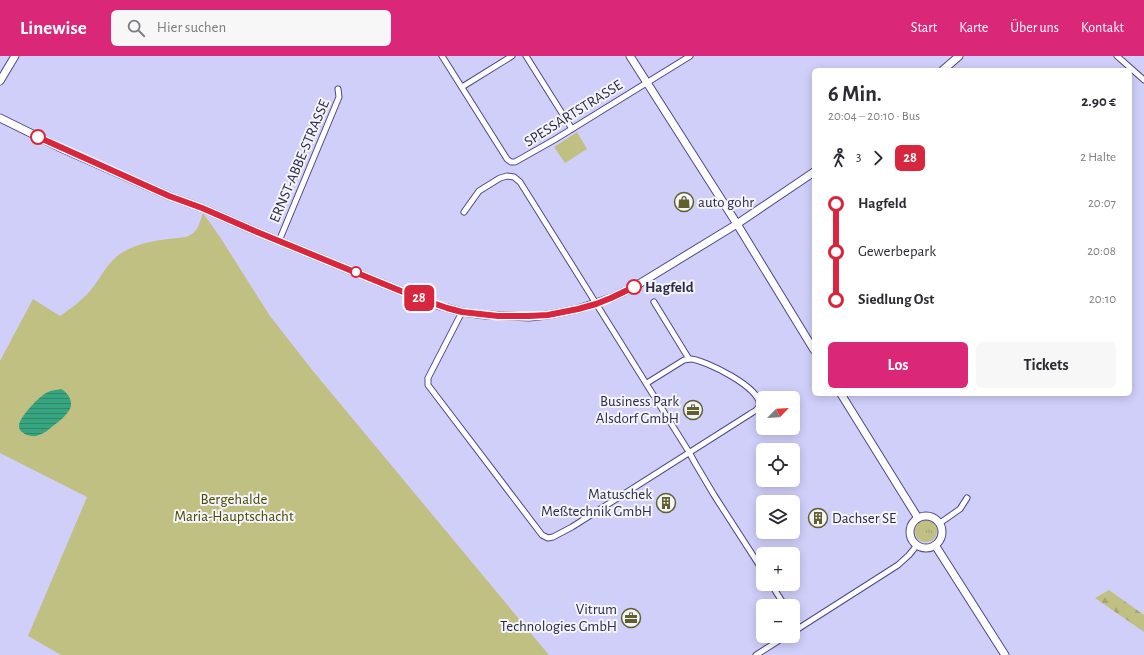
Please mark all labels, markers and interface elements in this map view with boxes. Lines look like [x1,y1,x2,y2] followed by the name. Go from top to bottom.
[111,10,391,46] search box
[125,17,147,39] icon: search
[20,19,87,38] text: Linewise
[157,20,226,35] text: Hier suchen
[911,21,937,35] text: Start
[959,21,988,35] text: Karte
[1010,21,1059,35] text: Über uns
[1081,21,1124,35] text: Kontakt
[522,77,625,150] street label: SPESSARTSTRASSE
[828,83,882,105] text: 6 Min.
[1081,94,1116,109] text: 2.90 €
[267,98,332,225] street label: ERNST-ABBE-STRASSE
[828,110,920,123] text: 20:04 – 20:10 · Bus
[30,129,46,145] unlabelled marker
[828,147,850,169] icon: walk
[867,147,889,169] icon: forward
[856,151,861,164] text: 3
[903,151,917,165] text: 28
[1080,151,1116,164] text: 2 Halte
[673,191,695,213] shop icon: auto gohr
[698,195,754,210] place label: auto gohr
[858,196,907,211] text: Hagfeld
[1088,197,1116,210] text: 20:07
[858,244,936,259] text: Gewerbepark
[1087,245,1116,258] text: 20:08
[350,266,362,278] unlabelled marker
[626,279,642,295] marker: Hagfeld
[645,280,694,295] place label: Hagfeld
[401,285,437,311] line badge: 28
[412,291,426,305] text: 28
[858,292,934,307] text: Siedlung Ost
[1089,293,1116,306] text: 20:10
[828,342,968,388] button: Los
[976,342,1116,388] button: Tickets
[756,391,800,435] north arrow
[756,391,800,643] map controls
[596,394,679,426] place label: Business Park Alsdorf GmbH
[682,399,704,421] office icon: Business Park Alsdorf GmbH
[756,443,800,487] button: locate
[541,487,652,519] place label: Matuschek Meßtechnik GmbH
[174,492,294,524] park label: Bergehalde Maria-Hauptschacht
[655,492,677,514] building icon: Matuschek Meßtechnik GmbH
[756,495,800,539] button: layers
[807,507,829,529] building icon: Dachser SE
[832,511,896,526] place label: Dachser SE
[756,547,800,591] button: +
[756,599,800,643] button: −
[500,602,617,634] place label: Vitrum Technologies GmbH
[620,607,642,629] office icon: Vitrum Technologies GmbH

